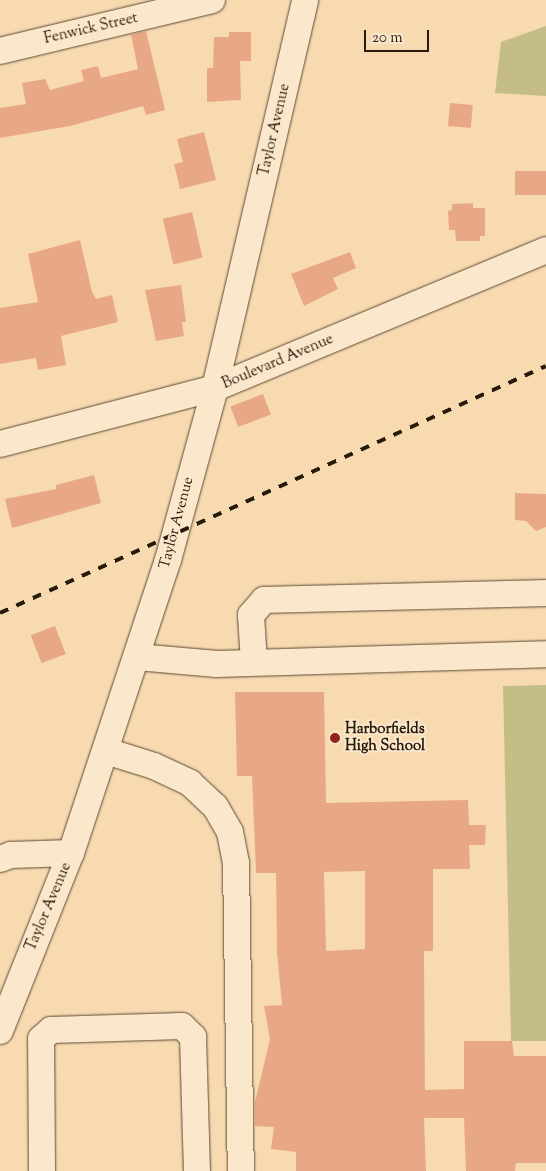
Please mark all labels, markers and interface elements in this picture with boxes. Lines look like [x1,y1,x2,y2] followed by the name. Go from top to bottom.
[42,9,140,49] street label: Fenwick Street
[366,20,431,52] scale bar
[372,28,403,49] text: 20 m
[256,82,294,178] street label: Taylor Avenue
[220,330,336,394] street label: Boulevard Avenue
[156,475,198,571] street label: Taylor Avenue
[345,720,425,755] place label: Harborfields High School
[329,732,341,744] marker: Harborfields High School
[22,860,76,954] street label: Taylor Avenue

